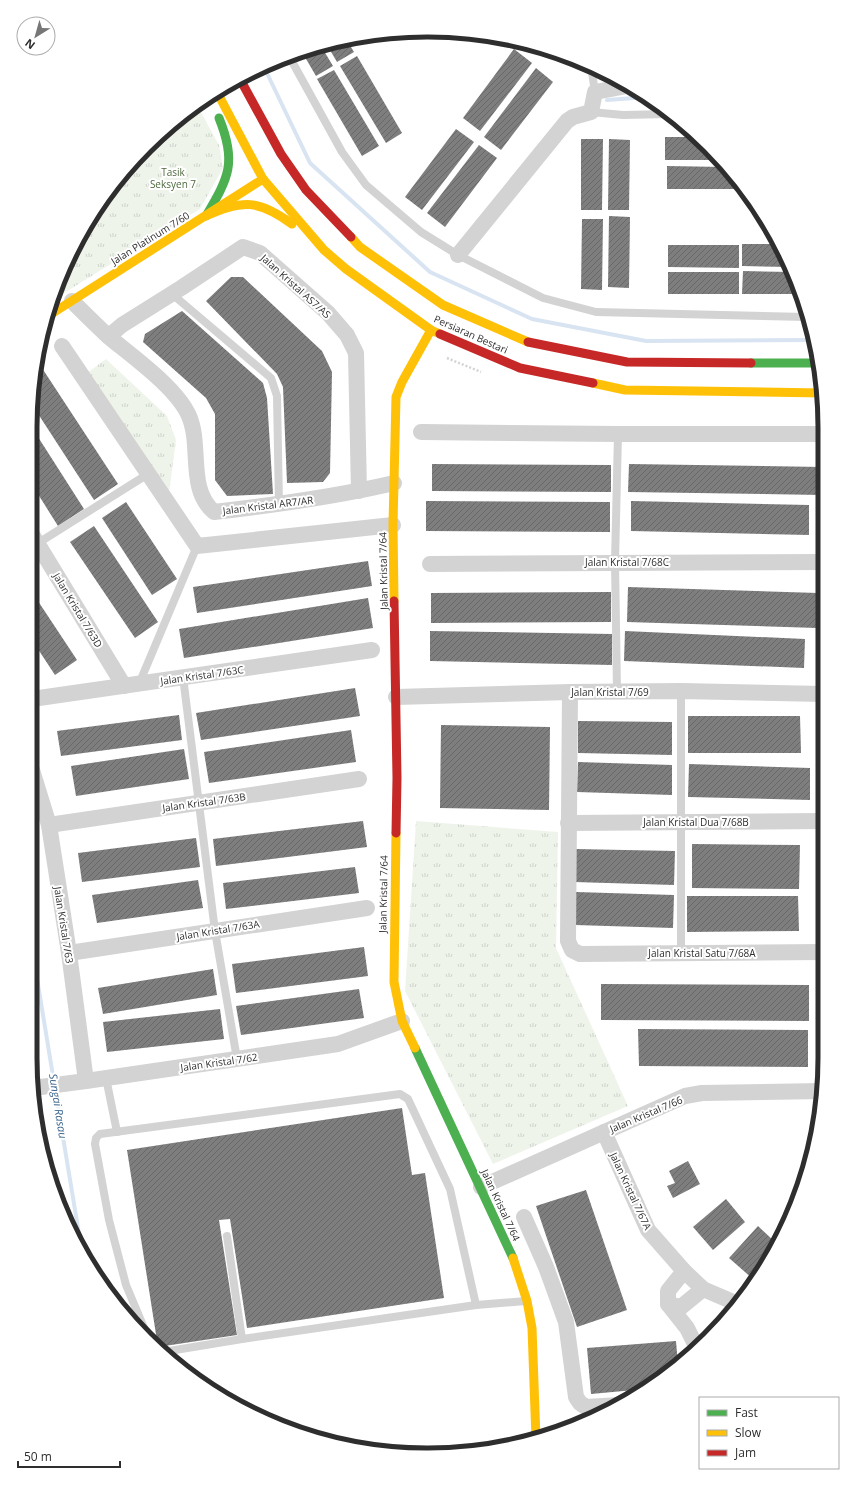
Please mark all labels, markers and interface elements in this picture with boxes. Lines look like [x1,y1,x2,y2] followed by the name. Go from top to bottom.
[16,16,56,56] north arrow
[22,36,38,53] text: N
[150,165,196,191] park label: Tasik Seksyen 7
[107,208,192,268] street label: Jalan Platinum 7/60
[257,250,334,321] street label: Jalan Kristal AS7/AS
[432,311,510,357] street label: Persiaran Bestari
[221,492,314,518] street label: Jalan Kristal AR7/AR
[375,532,391,611] street label: Jalan Kristal 7/64
[584,555,669,569] street label: Jalan Kristal 7/68C
[50,569,106,650] street label: Jalan Kristal 7/63D
[158,662,245,688] street label: Jalan Kristal 7/63C
[570,685,649,699] street label: Jalan Kristal 7/69
[160,789,247,815] street label: Jalan Kristal 7/63B
[642,815,749,829] street label: Jalan Kristal Dua 7/68B
[375,855,391,934] street label: Jalan Kristal 7/64
[51,885,77,965] street label: Jalan Kristal 7/63
[174,916,261,944] street label: Jalan Kristal 7/63A
[647,946,756,960] street label: Jalan Kristal Satu 7/68A
[179,1050,259,1074] street label: Jalan Kristal 7/62
[46,1072,71,1139] water label: Sungai Rasau
[607,1092,685,1136] street label: Jalan Kristal 7/66
[606,1149,655,1233] street label: Jalan Kristal 7/67A
[478,1166,524,1243] street label: Jalan Kristal 7/64
[699,1397,839,1469] legend
[735,1404,758,1421] text: Fast
[735,1424,762,1441] text: Slow
[18,1443,120,1469] scale bar
[734,1444,756,1461] text: Jam
[24,1448,52,1465] text: 50 m

